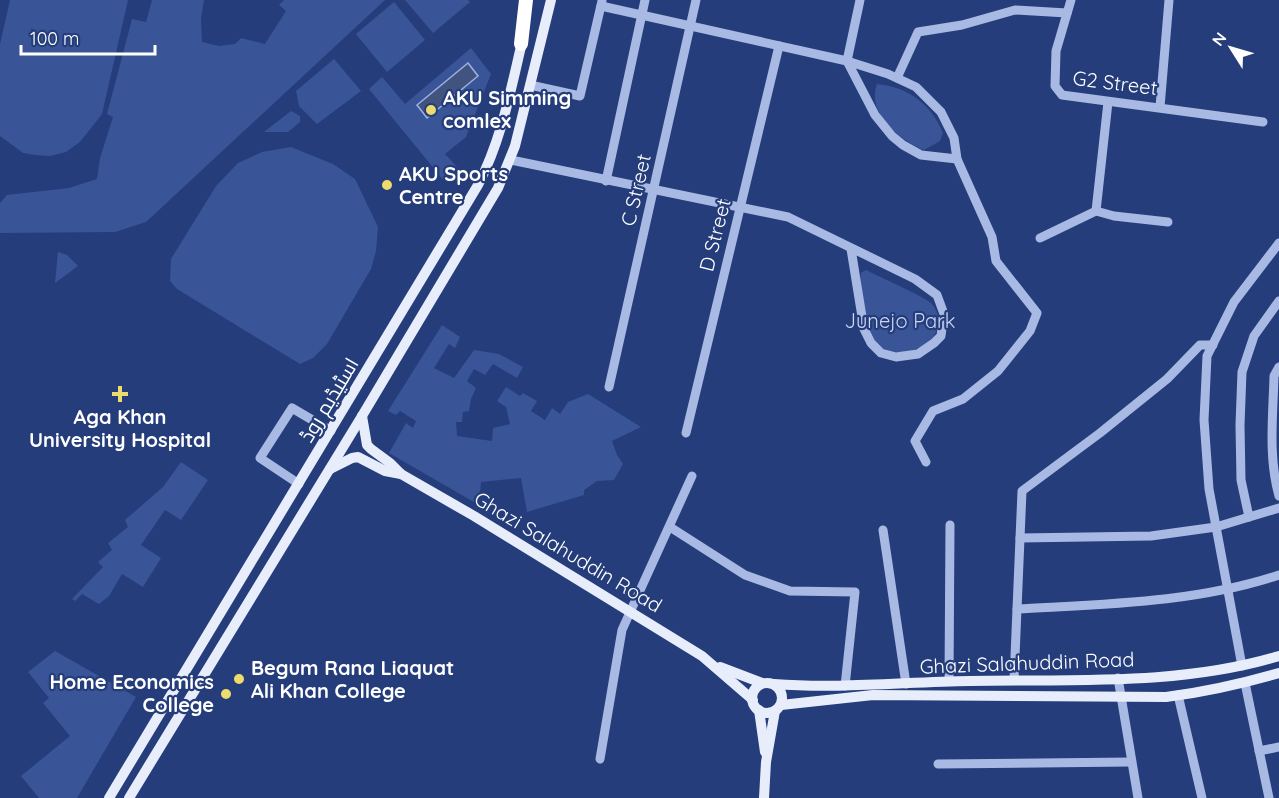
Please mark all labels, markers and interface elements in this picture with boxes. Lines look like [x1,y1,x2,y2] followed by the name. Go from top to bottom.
[21,18,154,56] scale bar
[1201,18,1261,78] north arrow
[30,27,79,50] text: 100 m
[1207,28,1231,50] text: N
[1071,65,1159,100] street label: G2 Street
[443,85,571,133] place label: AKU Simming comlex
[424,103,438,117] marker: AKU Simming comlex
[615,151,656,228] street label: C Street
[399,161,508,209] place label: AKU Sports Centre
[380,178,394,192] marker: AKU Sports Centre
[693,195,736,274] street label: D Street
[845,308,955,333] park label: Junejo Park
[294,353,365,448] street label: اسٹیڈیم روڈ
[111,385,129,403] marker: Aga Khan University Hospital
[29,404,211,452] place label: Aga Khan University Hospital
[470,486,667,618] street label: Ghazi Salahuddin Road
[919,646,1135,679] street label: Ghazi Salahuddin Road
[251,655,454,703] place label: Begum Rana Liaquat Ali Khan College
[49,669,214,717] place label: Home Economics College
[232,672,246,686] marker: Begum Rana Liaquat Ali Khan College
[219,687,233,701] marker: Home Economics College

